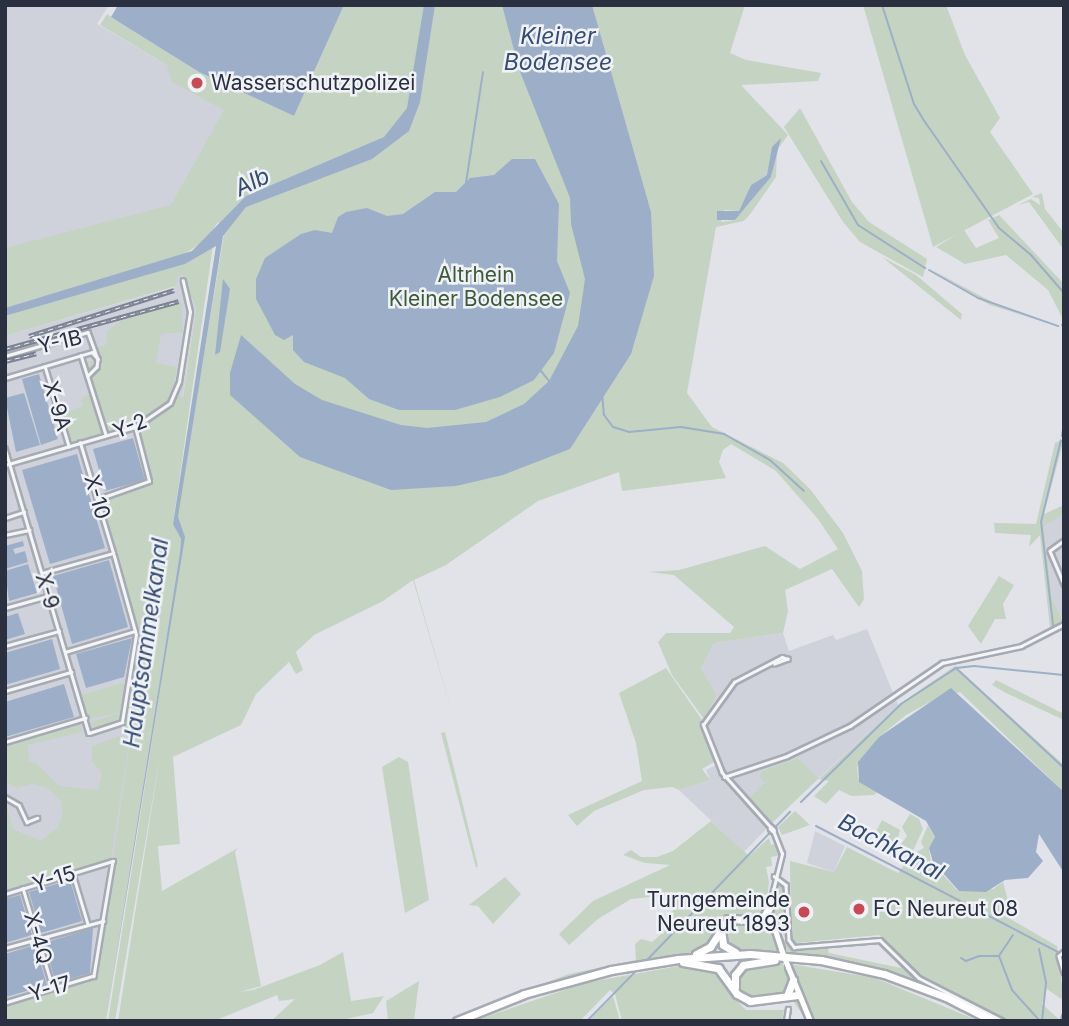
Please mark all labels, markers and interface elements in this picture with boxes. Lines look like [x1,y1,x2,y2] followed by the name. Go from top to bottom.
[504,22,612,76] water label: Kleiner Bodensee
[211,70,415,96] place label: Wasserschutzpolizei
[189,75,205,91] marker: Wasserschutzpolizei
[230,162,274,202] water label: Alb
[389,262,563,312] park label: Altrhein Kleiner Bodensee
[35,325,85,359] street label: Y-1B
[38,378,76,434] street label: X-9A
[109,408,151,444] street label: Y-2
[79,472,115,522] street label: X-10
[118,537,174,749] water label: Hauptsammelkanal
[30,570,64,612] street label: X-9
[834,808,948,886] water label: Bachkanal
[29,861,79,897] street label: Y-15
[647,887,790,937] place label: Turngemeinde Neureut 1893
[873,896,1018,922] place label: FC Neureut 08
[851,901,867,917] marker: FC Neureut 08
[796,904,812,920] marker: Turngemeinde Neureut 1893
[19,909,57,967] street label: X-4Q
[26,971,74,1007] street label: Y-17

